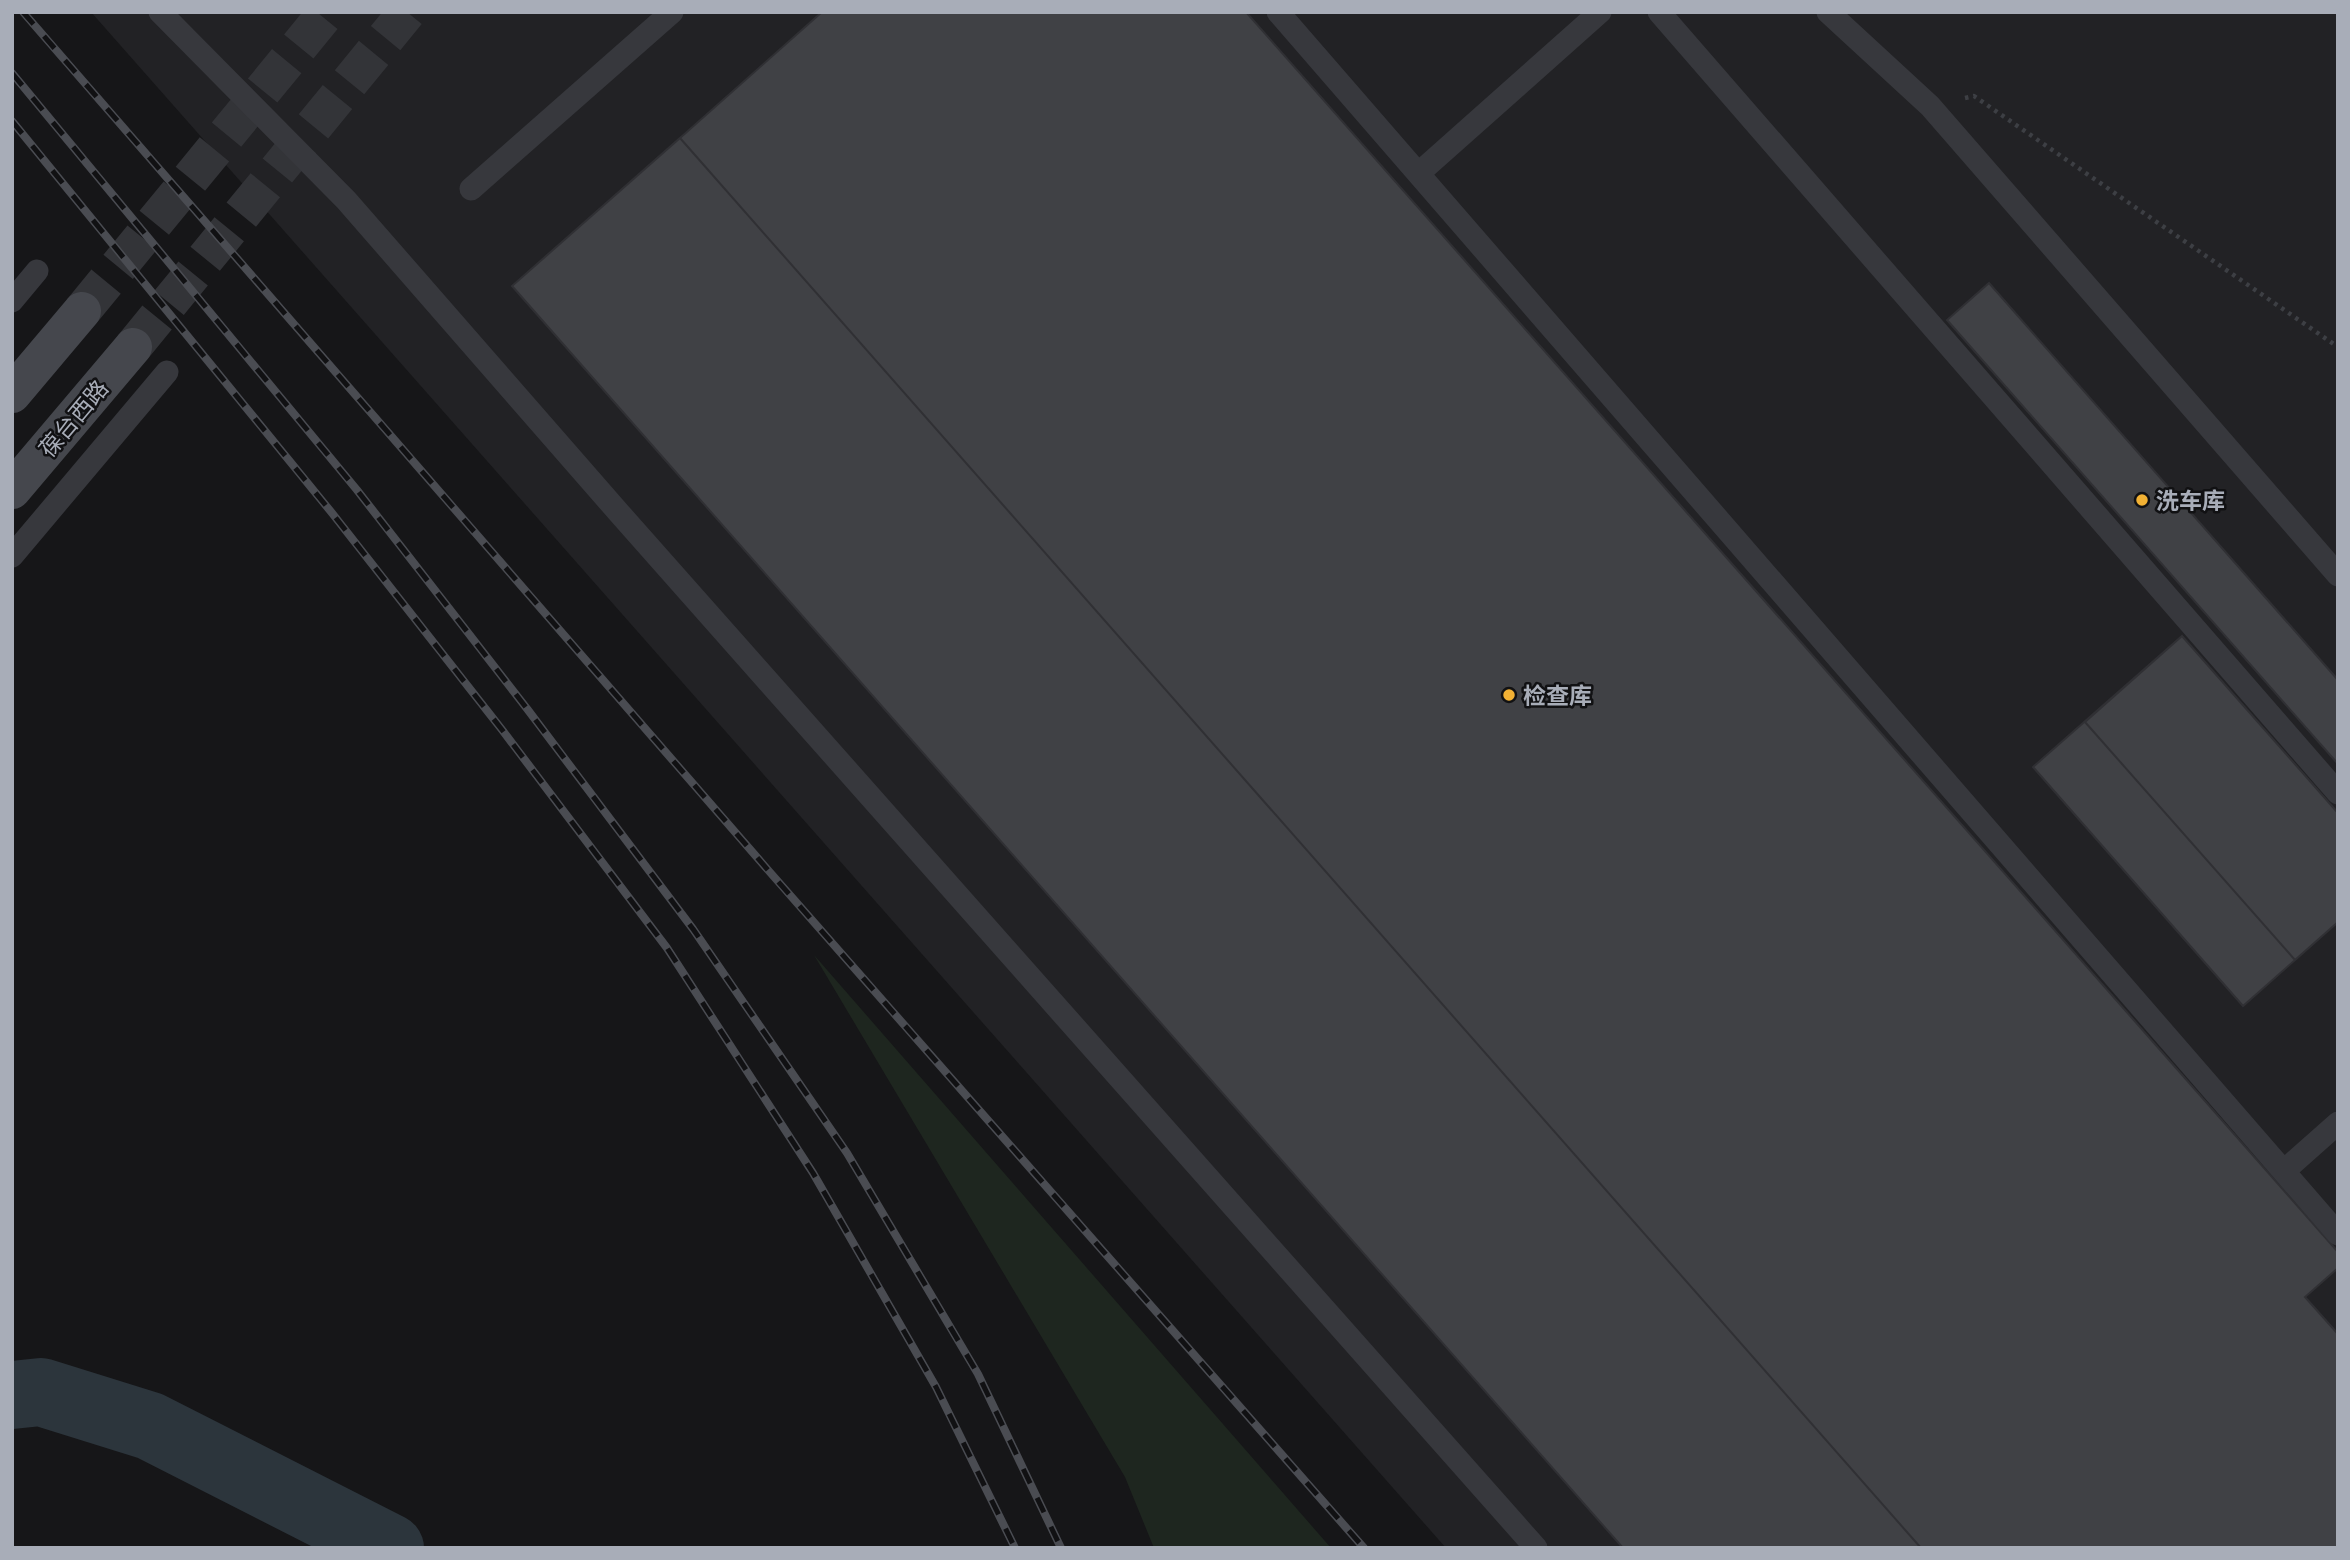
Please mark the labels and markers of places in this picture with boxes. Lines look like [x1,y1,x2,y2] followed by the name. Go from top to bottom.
[2156,485,2225,515] place label: 洗车库
[2134,492,2150,508] marker: 洗车库
[1523,680,1592,710] place label: 检查库
[1501,687,1517,703] marker: 检查库

